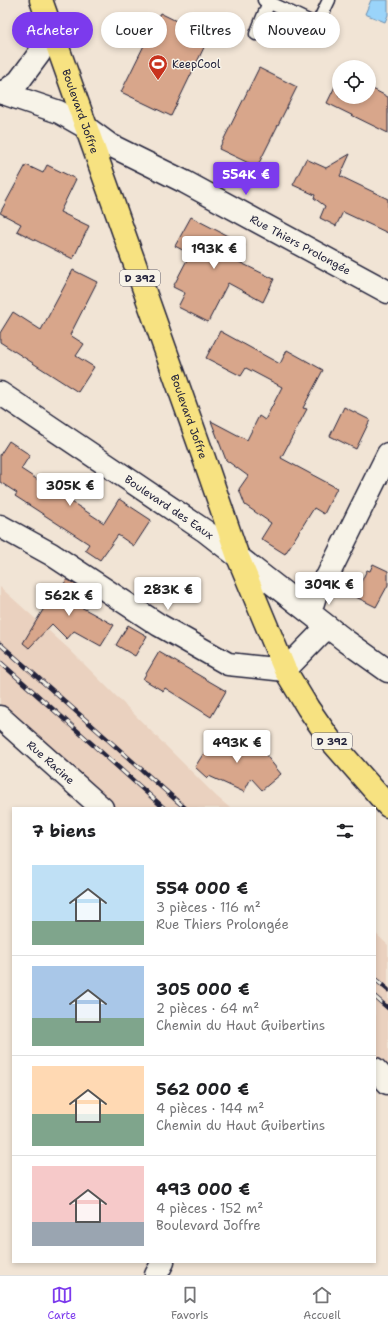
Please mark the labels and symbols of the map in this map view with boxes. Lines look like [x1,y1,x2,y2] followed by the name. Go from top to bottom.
[147,53,169,81] sports icon: KeepCool
[172,57,221,72] place label: KeepCool
[59,67,102,155] street label: Boulevard Joffre
[213,162,279,196] pin: 554K €
[247,211,353,278] street label: Rue Thiers Prolongée
[181,236,247,270] pin: 193K €
[120,270,160,286] road number: D 392
[167,372,211,461] street label: Boulevard Joffre
[122,472,217,543] street label: Boulevard des Eaux
[37,473,103,507] pin: 305K €
[296,572,362,606] pin: 309K €
[135,577,201,611] pin: 283K €
[36,583,102,617] pin: 562K €
[204,730,270,764] pin: 493K €
[312,733,352,749] road number: D 392
[24,737,78,787] street label: Rue Racine

